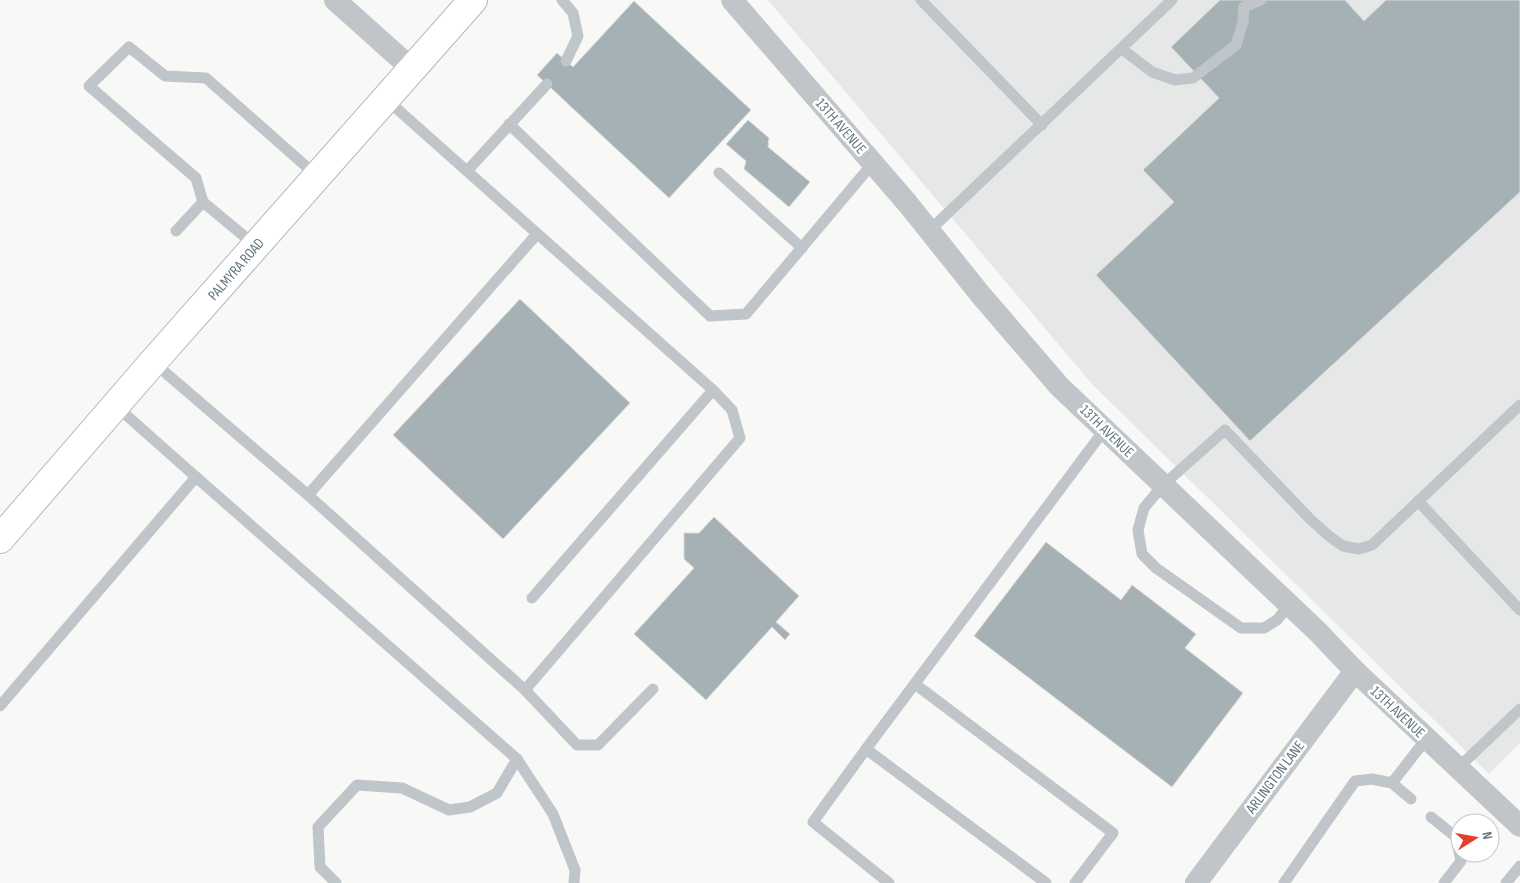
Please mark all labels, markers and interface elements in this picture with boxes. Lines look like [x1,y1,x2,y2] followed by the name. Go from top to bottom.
[811,95,870,158] street label: 13TH AVENUE
[204,234,269,304] street label: PALMYRA ROAD
[1076,401,1138,462] street label: 13TH AVENUE
[1366,682,1429,742] street label: 13TH AVENUE
[1241,737,1309,818] street label: ARLINGTON LANE
[1450,813,1500,863] north arrow
[1478,830,1496,841] text: N

